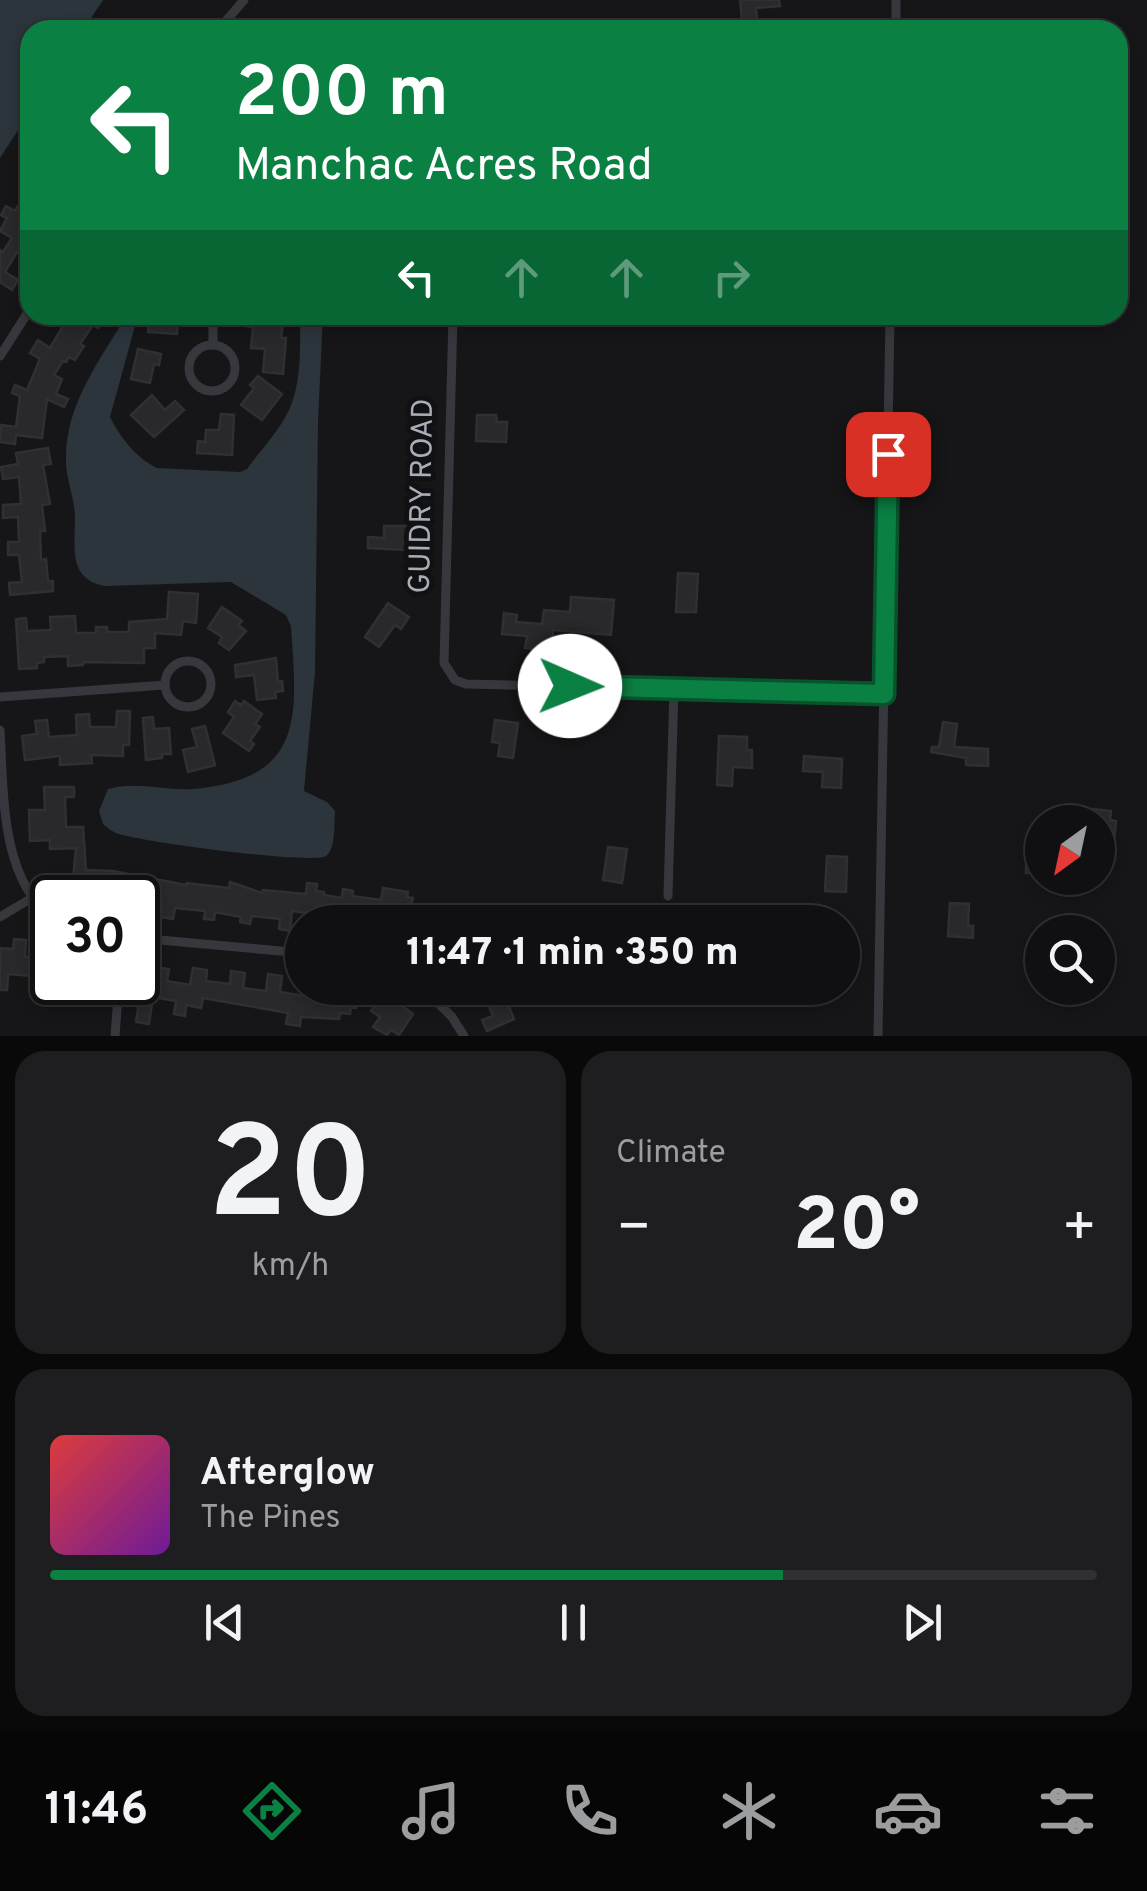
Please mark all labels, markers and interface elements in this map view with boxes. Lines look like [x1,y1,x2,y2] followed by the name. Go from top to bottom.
[235,52,449,141] text: 200 m
[70,60,200,190] icon: left
[235,139,652,196] text: Manchac Acres Road
[389,250,444,305] icon: left
[494,250,549,305] icon: ahead
[599,250,654,305] icon: ahead
[704,250,759,305] icon: right
[403,398,443,594] street label: GUIDRY ROAD
[846,412,931,497] pin
[861,427,916,482] icon: arrive
[518,634,622,738] position arrow
[1025,805,1115,895] north arrow
[1025,805,1115,1005] map controls
[30,875,160,1005] speed limit sign: 30
[1025,915,1115,1005] button: search
[406,930,739,979] text: 11:47 · 1 min · 350 m
[208,1099,373,1264] text: 20
[616,1134,726,1174] text: Climate
[793,1182,920,1277] text: 20°
[616,1195,651,1265] text: −
[1062,1195,1097,1265] text: +
[252,1247,329,1287] text: km/h
[200,1450,375,1499] text: Afterglow
[200,1499,341,1539] text: The Pines
[197,1595,252,1650] icon: previous
[546,1595,601,1650] icon: pause
[895,1595,950,1650] icon: next
[237,1776,307,1846] icon: directions
[396,1776,466,1846] icon: music
[555,1776,625,1846] icon: phone
[714,1776,784,1846] icon: climate
[873,1776,943,1846] icon: car
[1032,1776,1102,1846] icon: filters
[45,1783,148,1840] text: 11:46

